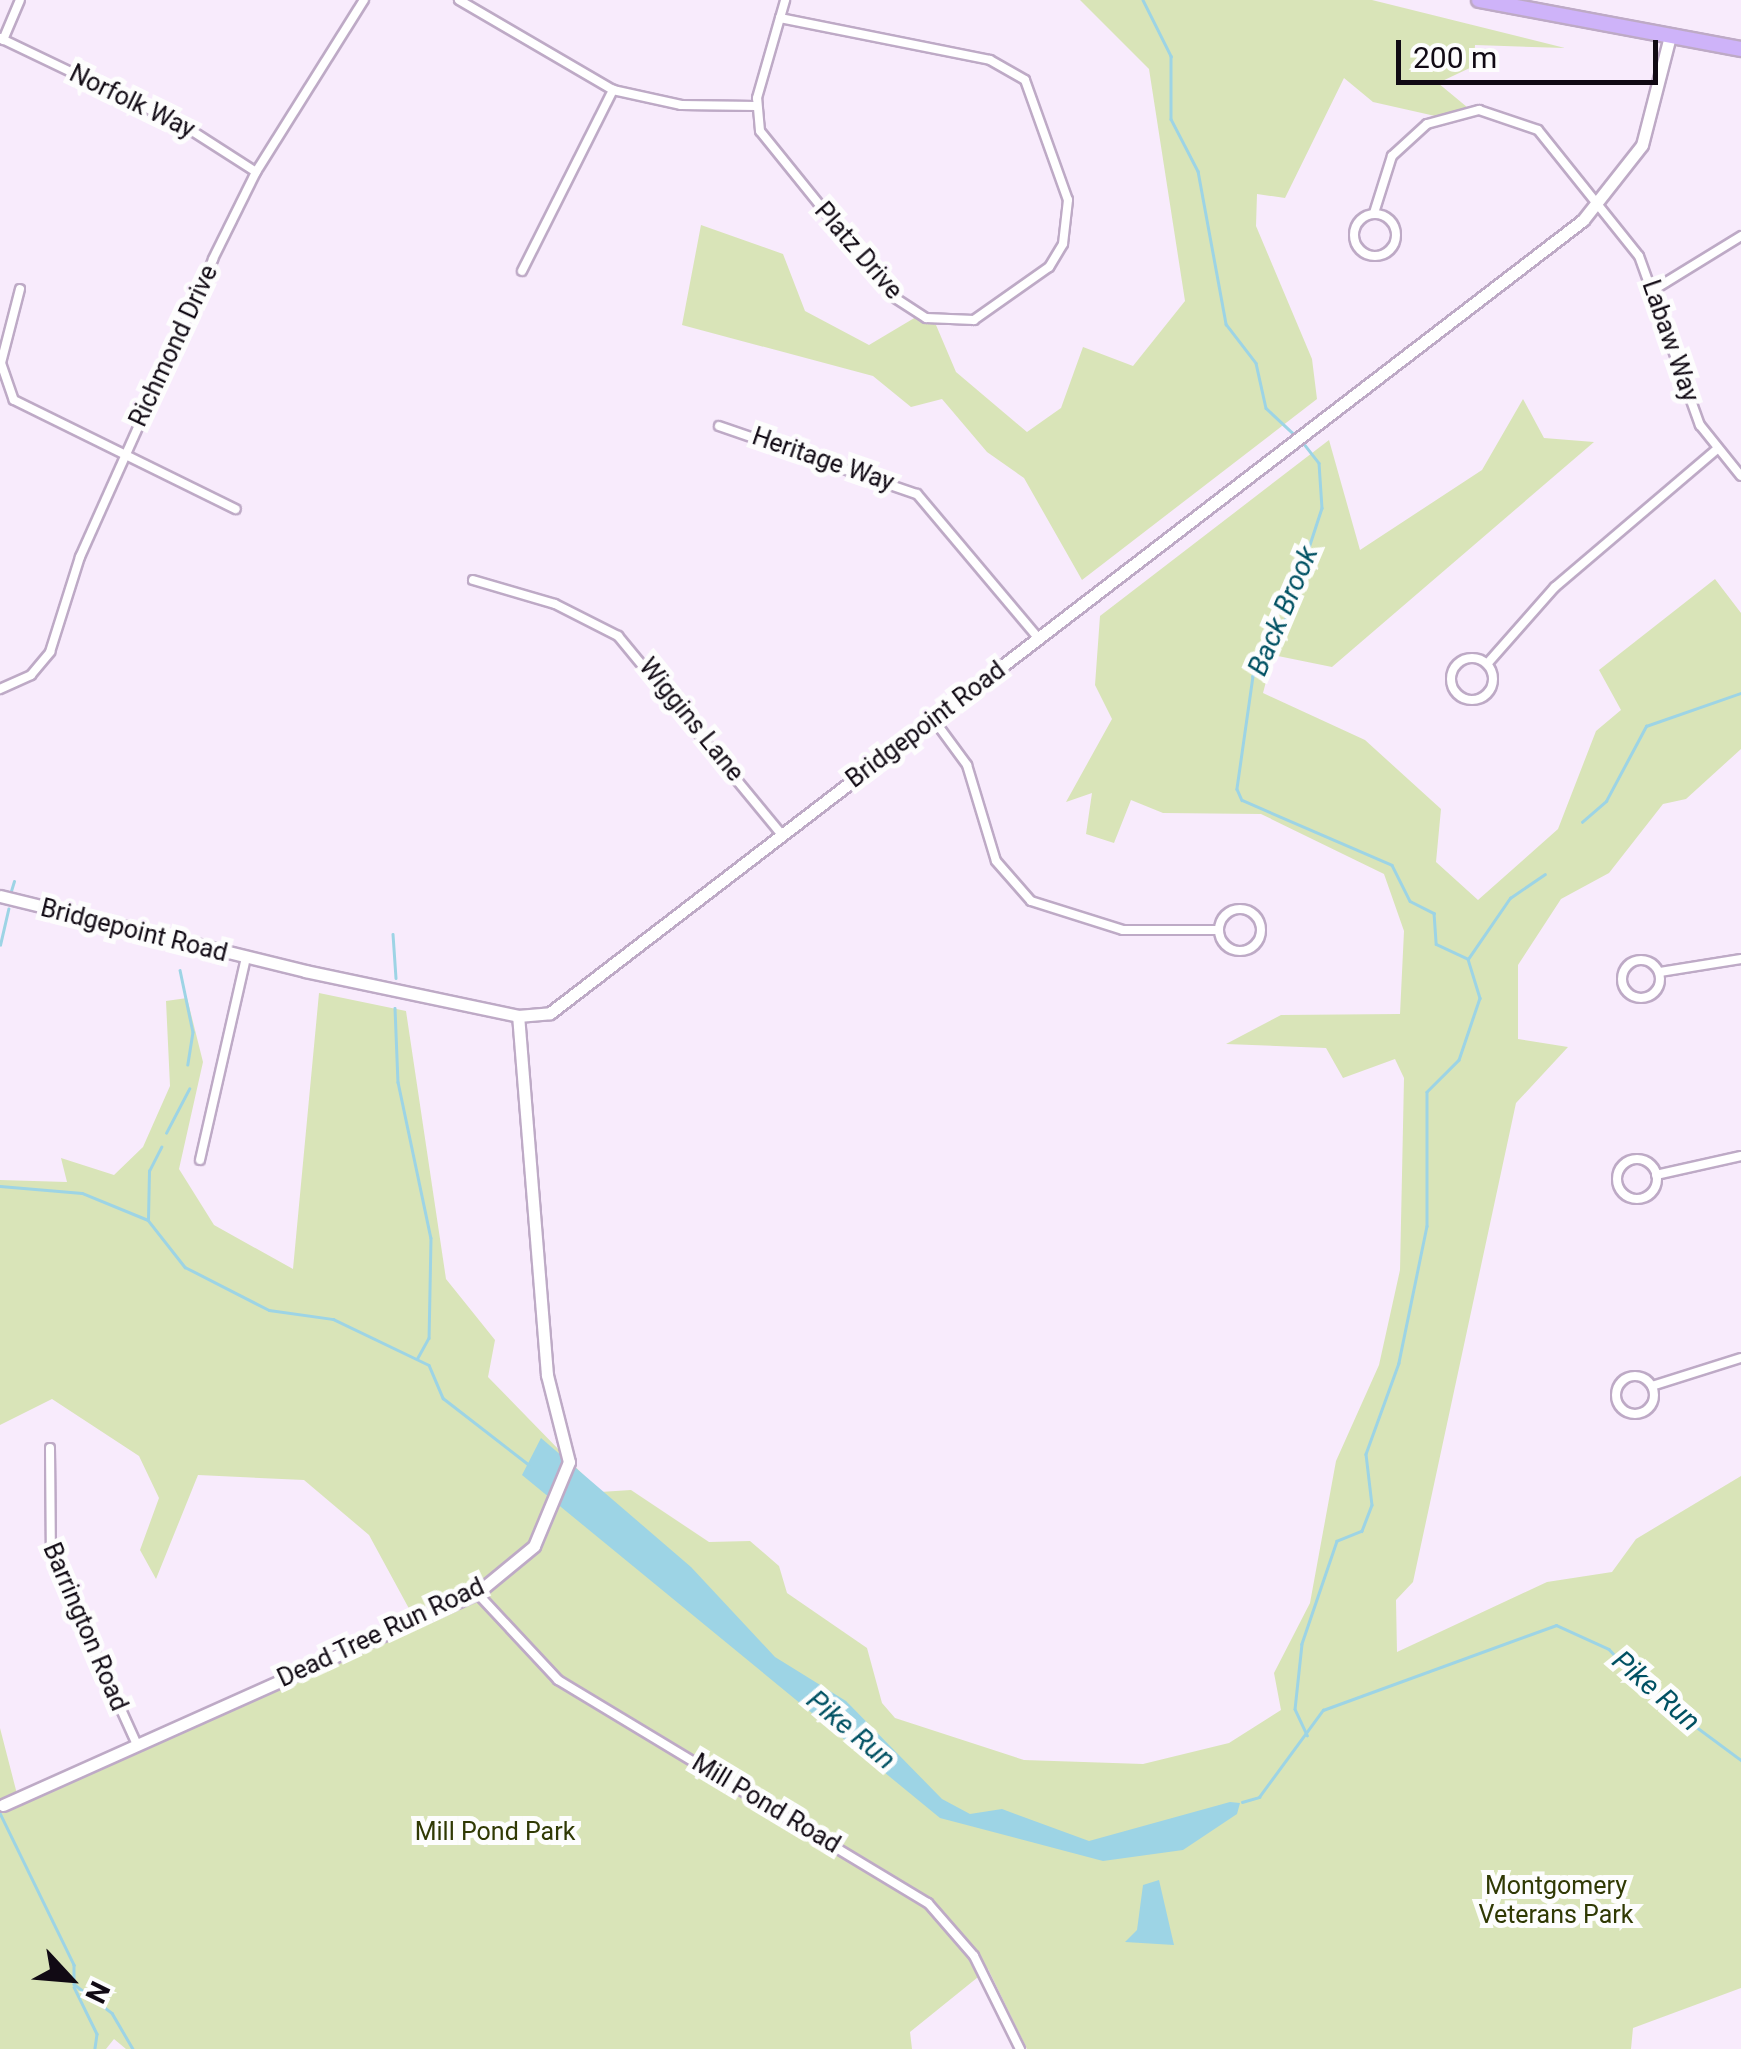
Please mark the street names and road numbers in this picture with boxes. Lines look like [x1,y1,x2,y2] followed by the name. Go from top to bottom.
[64,59,200,145] street label: Norfolk Way
[808,196,908,306] street label: Platz Drive
[123,260,225,432] street label: Richmond Drive
[1635,276,1705,406] street label: Labaw Way
[748,422,898,498] street label: Heritage Way
[632,652,750,788] street label: Wiggins Lane
[841,655,1011,795] street label: Bridgepoint Road
[37,893,231,969] street label: Bridgepoint Road
[36,1538,134,1716] street label: Barrington Road
[273,1572,489,1694] street label: Dead Tree Run Road
[686,1748,846,1860] street label: Mill Pond Road

